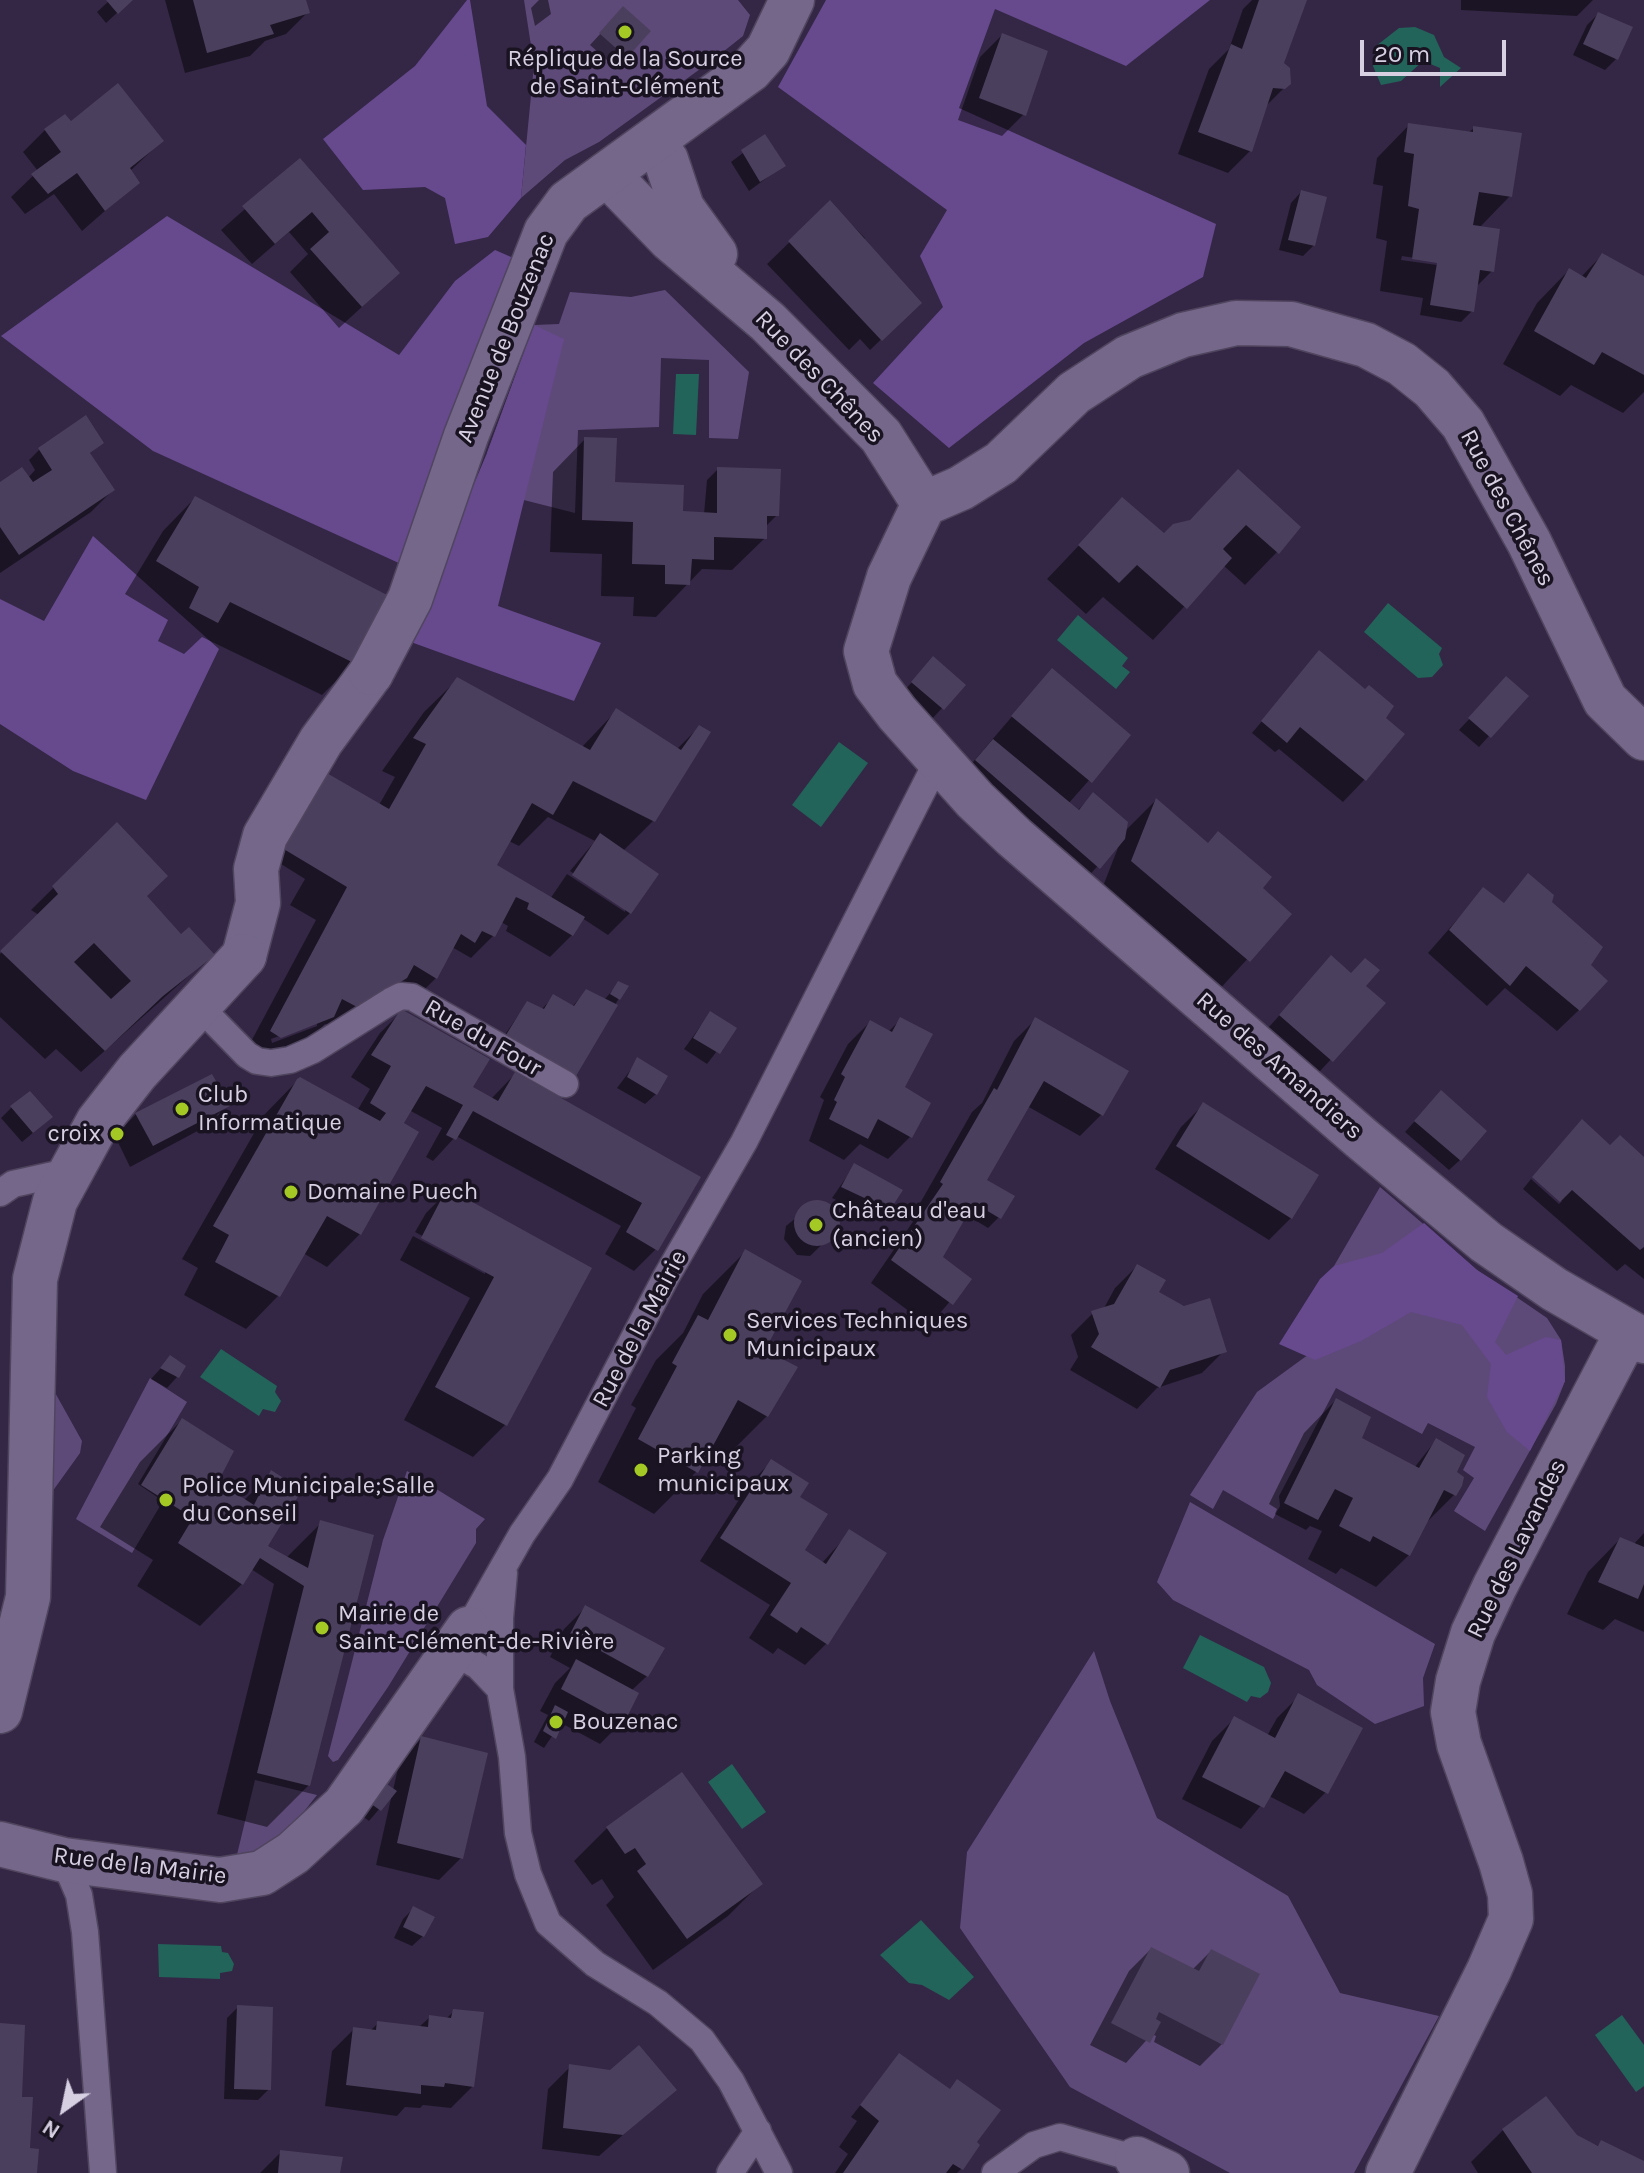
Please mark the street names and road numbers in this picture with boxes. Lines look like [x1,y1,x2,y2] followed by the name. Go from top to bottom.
[451,229,561,447] street label: Avenue de Bouzenac
[749,305,889,449] street label: Rue des Chênes
[1454,425,1560,591] street label: Rue des Chênes
[1190,986,1368,1146] street label: Rue des Amandiers
[420,993,546,1083] street label: Rue du Four
[586,1245,694,1413] street label: Rue de la Mairie
[1461,1455,1573,1643] street label: Rue des Lavandes
[52,1841,228,1891] street label: Rue de la Mairie

